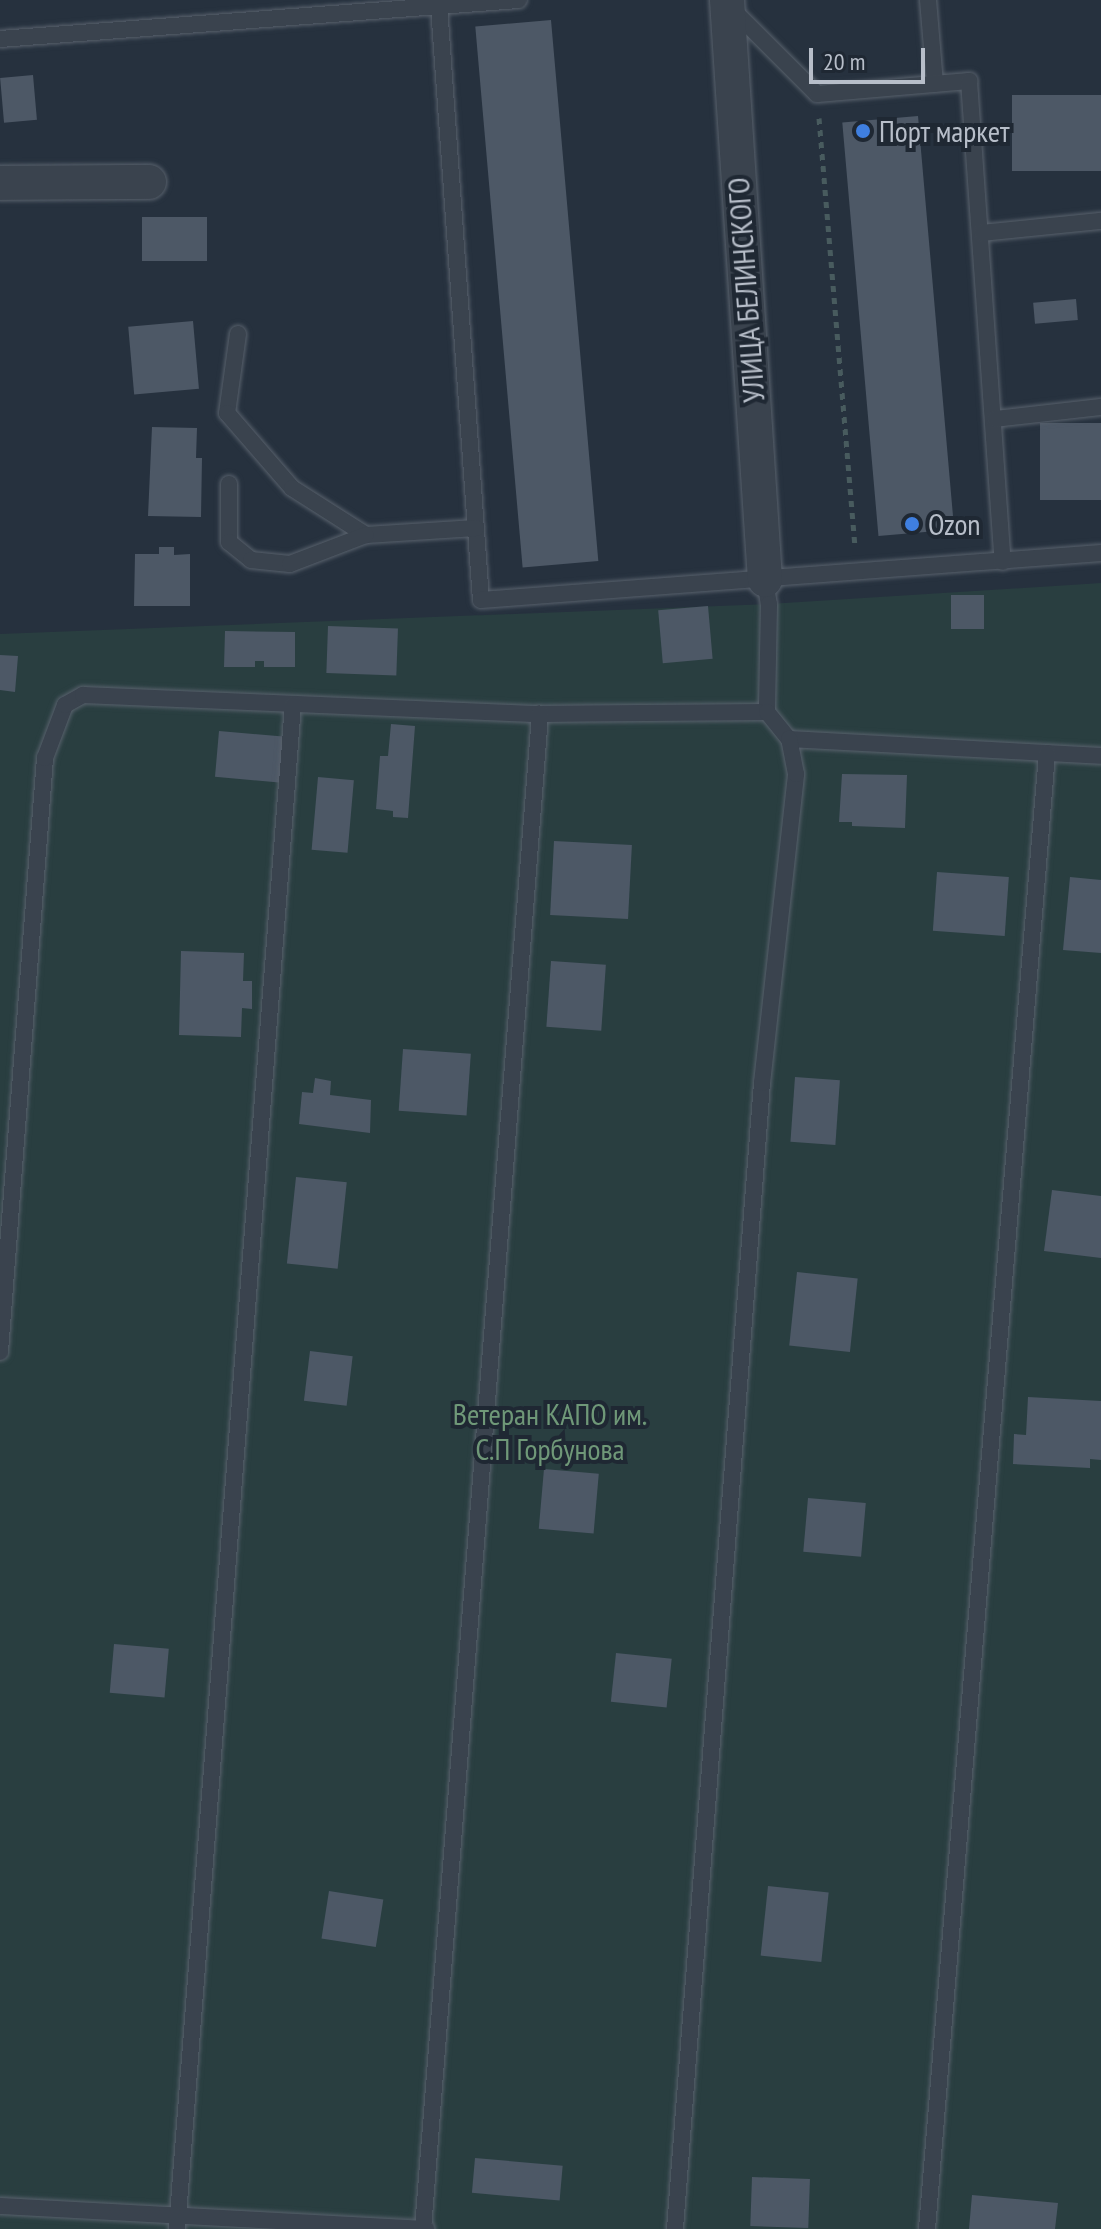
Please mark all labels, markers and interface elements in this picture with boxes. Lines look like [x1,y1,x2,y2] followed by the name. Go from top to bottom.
[813,32,929,82] scale bar
[823,46,865,77] text: 20 m
[879,113,1010,149] place label: Порт маркет
[854,122,872,140] marker: Порт маркет
[720,176,772,404] street label: УЛИЦА БЕЛИНСКОГО
[928,506,981,542] place label: Ozon
[903,515,921,533] marker: Ozon
[453,1396,647,1466] park label: Ветеран КАПО им. С.П Горбунова

